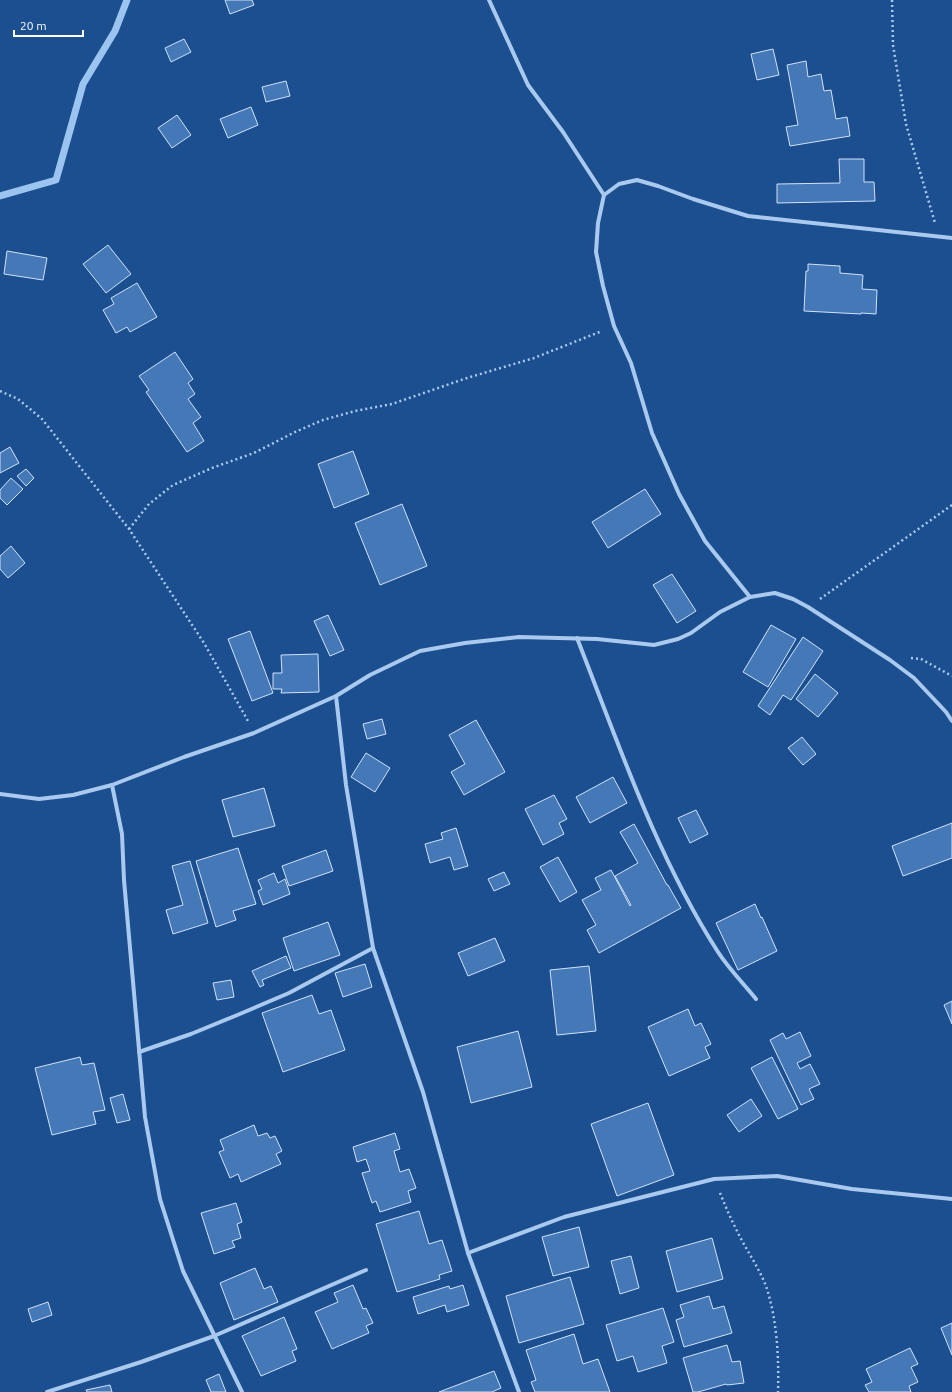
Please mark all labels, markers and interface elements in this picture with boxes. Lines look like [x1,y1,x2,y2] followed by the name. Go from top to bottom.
[14,12,83,38] scale bar
[20,19,47,32] text: 20 m

